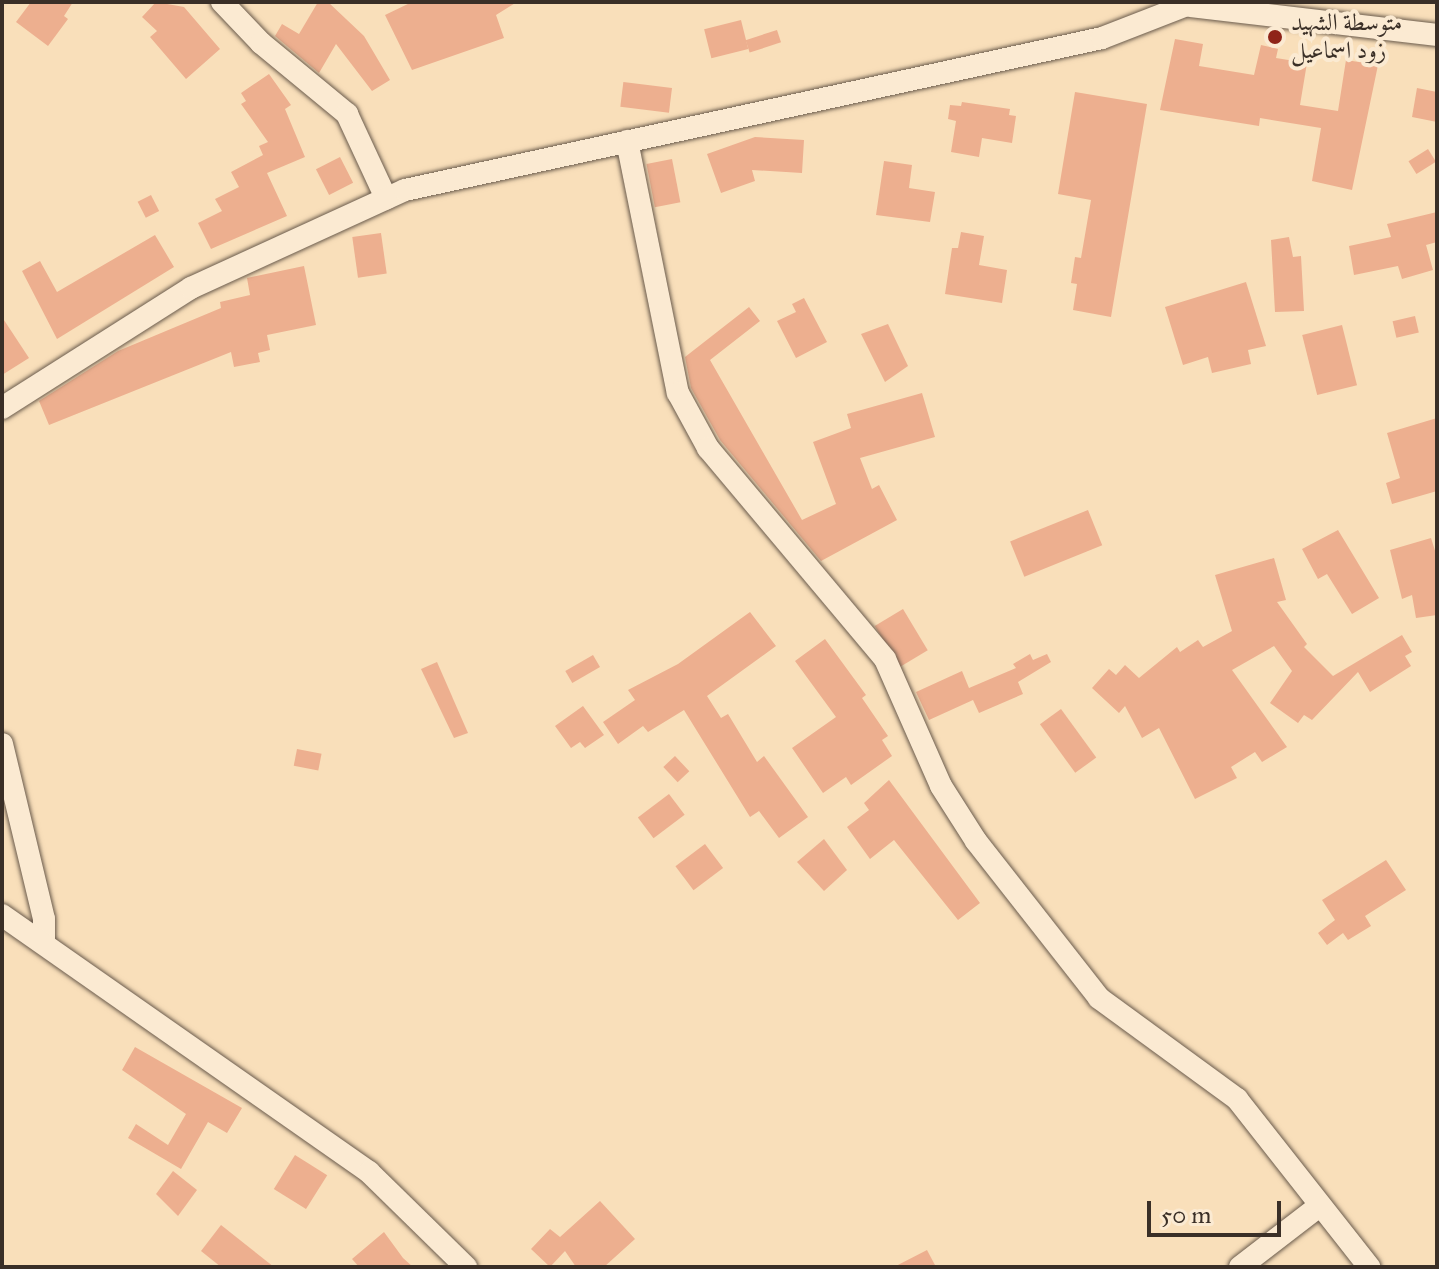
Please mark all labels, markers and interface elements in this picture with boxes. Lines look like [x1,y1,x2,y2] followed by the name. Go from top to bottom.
[1291,9,1402,65] place label: متوسطة الشهيد زود اسماعيل
[1266,28,1284,46] marker: متوسطة الشهيد زود اسماعيل
[1151,1185,1285,1235] scale bar
[1161,1200,1211,1230] text: 50 m

